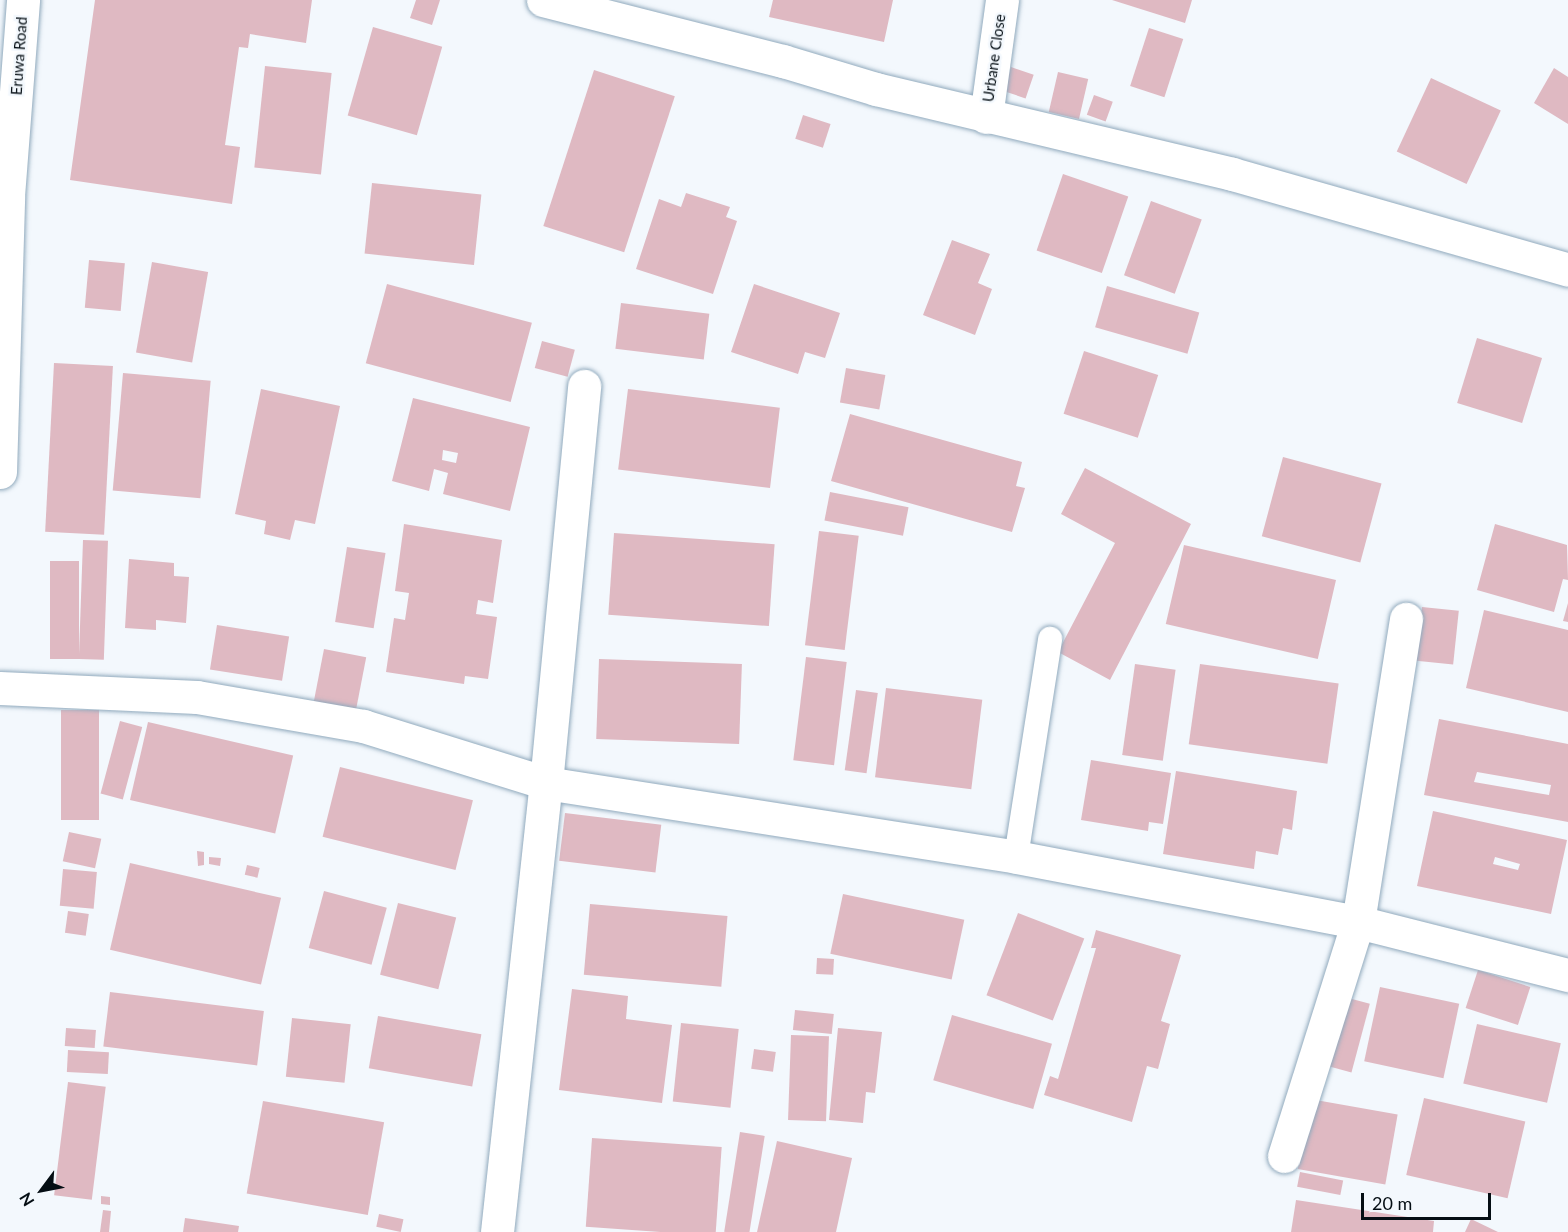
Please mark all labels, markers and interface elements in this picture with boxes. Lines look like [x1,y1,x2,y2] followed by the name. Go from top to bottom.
[979,13,1009,103] street label: Urbane Close
[7,16,31,96] street label: Eruwa Road
[12,1160,72,1220] north arrow
[1364,1181,1494,1219] scale bar
[15,1190,38,1210] text: N
[1372,1192,1412,1214] text: 20 m

